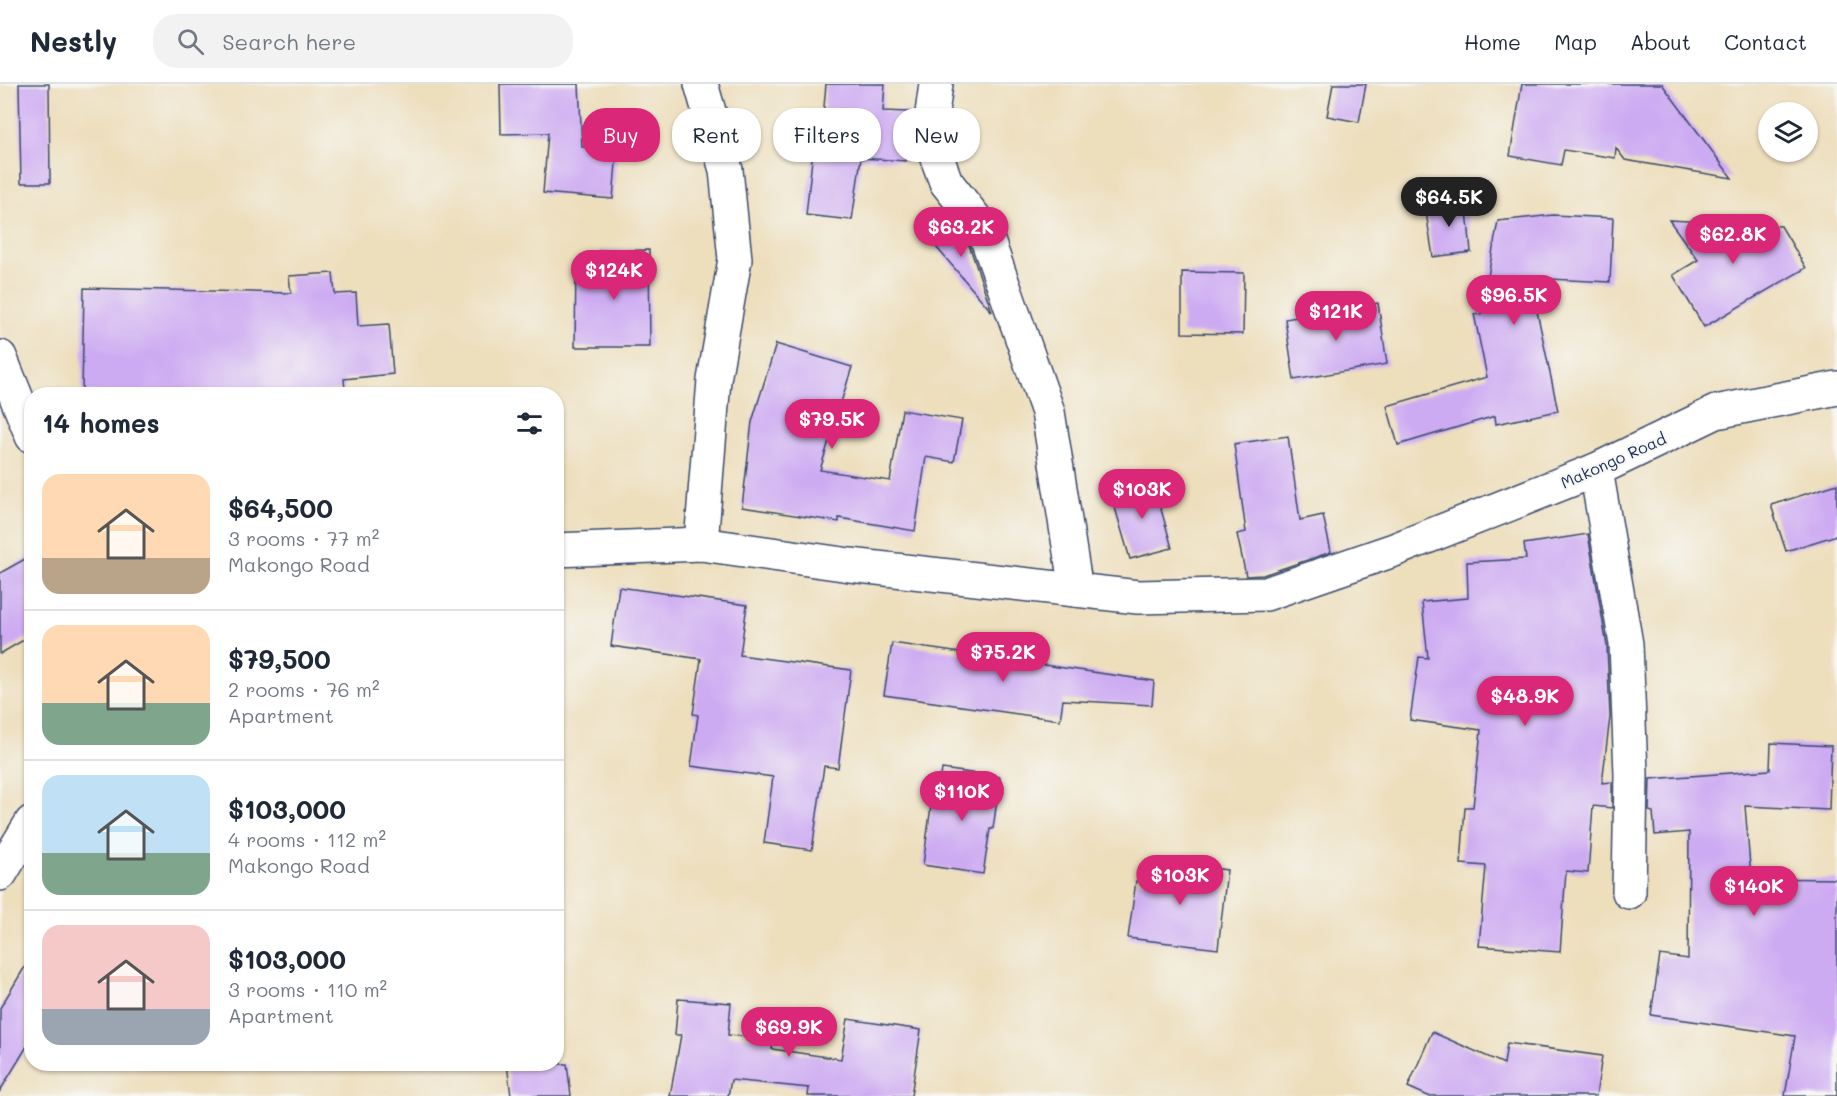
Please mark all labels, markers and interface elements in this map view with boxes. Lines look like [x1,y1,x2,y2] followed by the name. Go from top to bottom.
[153,14,573,68] search box
[30,23,117,59] text: Nestly
[174,25,207,58] icon: search
[222,27,356,56] text: Search here
[1464,28,1521,55] text: Home
[1554,28,1597,55] text: Map
[1630,28,1691,55] text: About
[1724,28,1807,55] text: Contact
[1758,102,1818,162] map controls
[1758,102,1818,162] button: layers
[582,108,660,162] chip: Buy
[672,108,761,162] chip: Rent
[773,108,881,162] chip: Filters
[893,108,980,162] chip: New
[1400,177,1498,228] pin: $64.5K
[1415,183,1483,209] text: $64.5K
[912,207,1010,258] pin: $63.2K
[928,213,994,239] text: $63.2K
[1684,214,1782,265] pin: $62.8K
[1699,220,1767,246] text: $62.8K
[572,250,656,301] pin: $124K
[585,256,643,282] text: $124K
[1465,275,1563,326] pin: $96.5K
[1480,281,1548,307] text: $96.5K
[1294,291,1378,342] pin: $121K
[1309,297,1363,323] text: $121K
[783,399,881,450] pin: $79.5K
[799,405,865,431] text: $79.5K
[42,406,160,440] text: 14 homes
[513,407,546,440] icon: filters
[1557,427,1669,493] street label: Makongo Road
[1100,469,1184,520] pin: $103K
[1112,475,1172,501] text: $103K
[228,491,333,525] text: $64,500
[90,498,162,570] icon: home
[228,525,379,551] text: 3 rooms · 77 m²
[228,551,370,577] text: Makongo Road
[954,632,1052,683] pin: $75.2K
[970,638,1036,664] text: $75.2K
[228,642,331,676] text: $79,500
[90,649,162,721] icon: home
[228,676,380,702] text: 2 rooms · 76 m²
[1476,676,1574,727] pin: $48.9K
[1491,682,1559,708] text: $48.9K
[228,702,334,728] text: Apartment
[920,771,1004,822] pin: $110K
[934,777,990,803] text: $110K
[228,792,346,826] text: $103,000
[90,799,162,871] icon: home
[228,826,386,852] text: 4 rooms · 112 m²
[228,852,370,878] text: Makongo Road
[1138,855,1222,906] pin: $103K
[1150,861,1210,887] text: $103K
[1712,866,1796,917] pin: $140K
[1724,872,1784,898] text: $140K
[228,942,346,976] text: $103,000
[90,949,162,1021] icon: home
[228,976,387,1002] text: 3 rooms · 110 m²
[228,1002,334,1028] text: Apartment
[740,1007,838,1058] pin: $69.9K
[755,1013,823,1039] text: $69.9K

